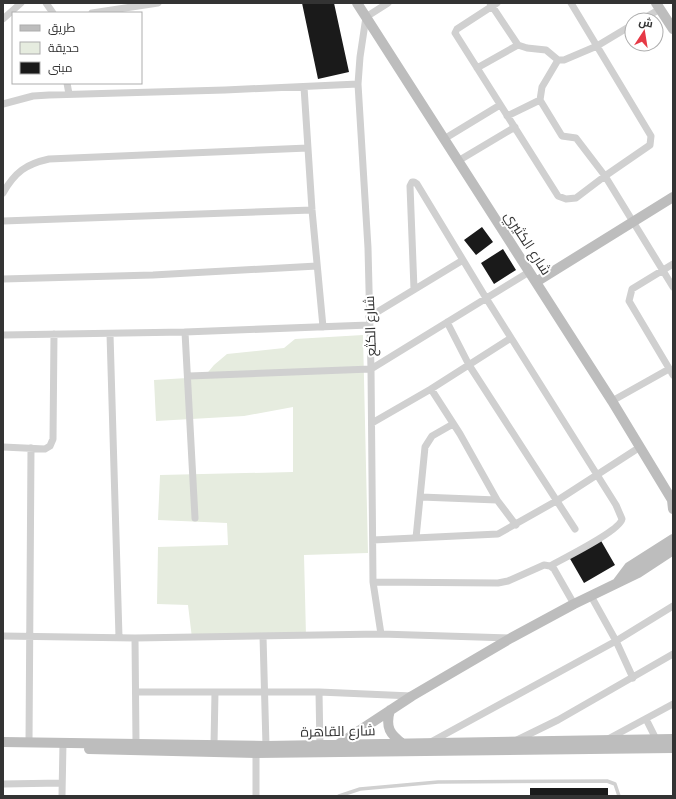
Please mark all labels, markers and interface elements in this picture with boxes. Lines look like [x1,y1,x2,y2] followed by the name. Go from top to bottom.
[12,12,142,84] legend
[624,12,664,52] north arrow
[638,14,654,31] text: ش
[48,20,76,35] text: طريق
[48,40,79,55] text: حديقة
[48,60,73,75] text: مبنى
[498,208,555,280] street label: شارع الكثيري
[360,295,380,357] street label: شارع الكثع
[300,721,376,741] street label: شارع القاهرة

